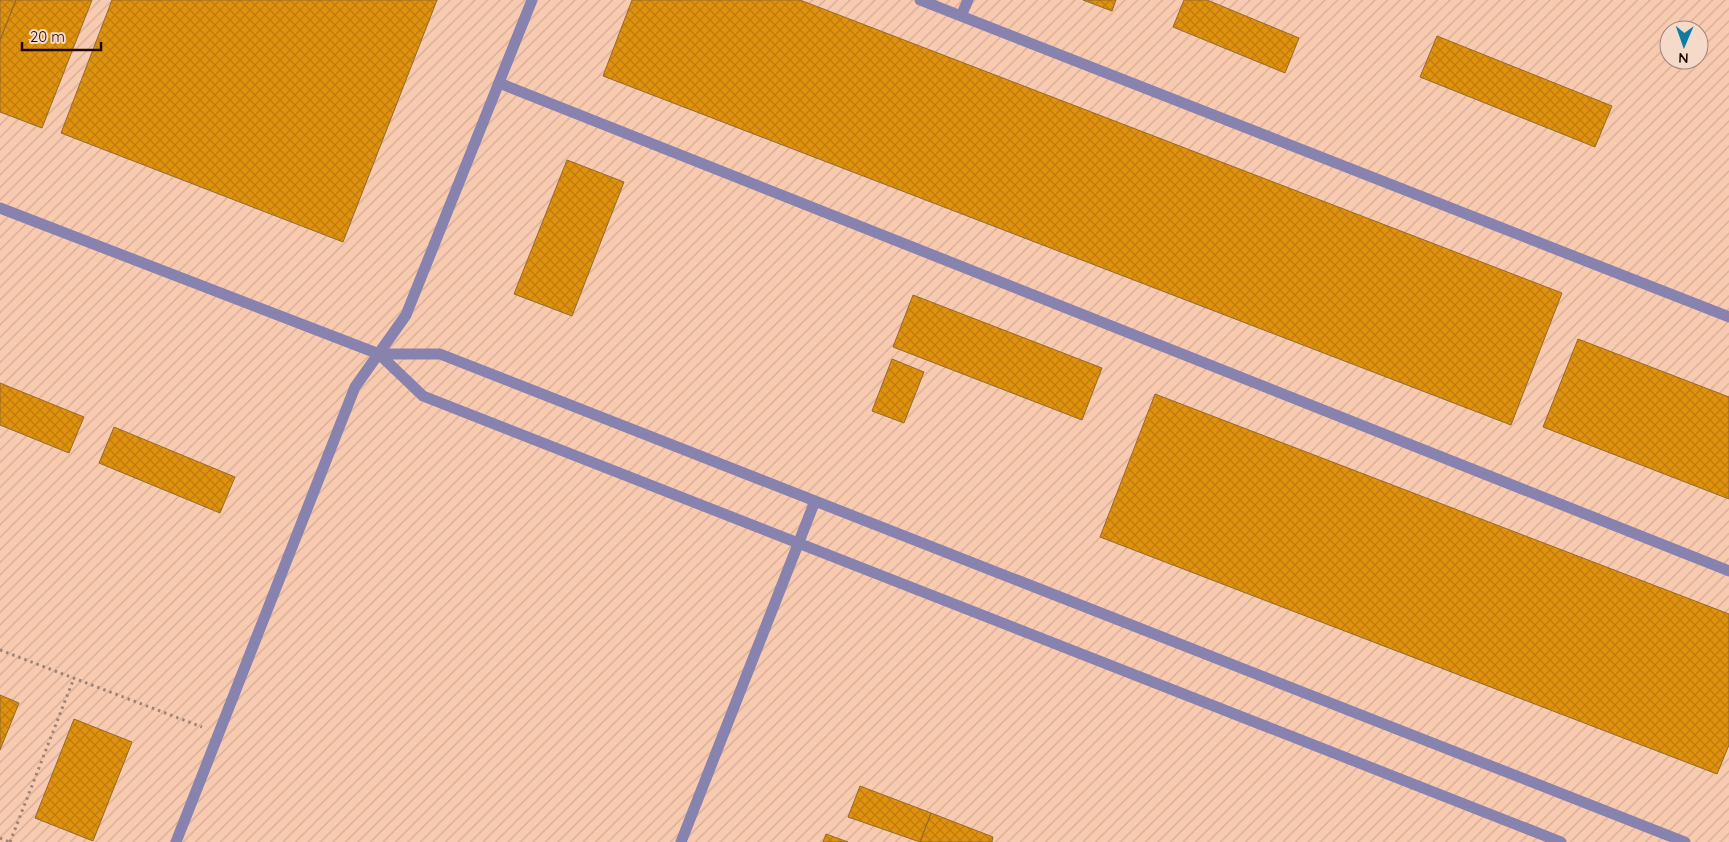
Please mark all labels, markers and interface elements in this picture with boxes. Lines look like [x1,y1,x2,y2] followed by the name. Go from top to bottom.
[22,20,101,52] scale bar
[1659,20,1709,70] north arrow
[30,27,65,46] text: 20 m
[1678,49,1689,67] text: N

